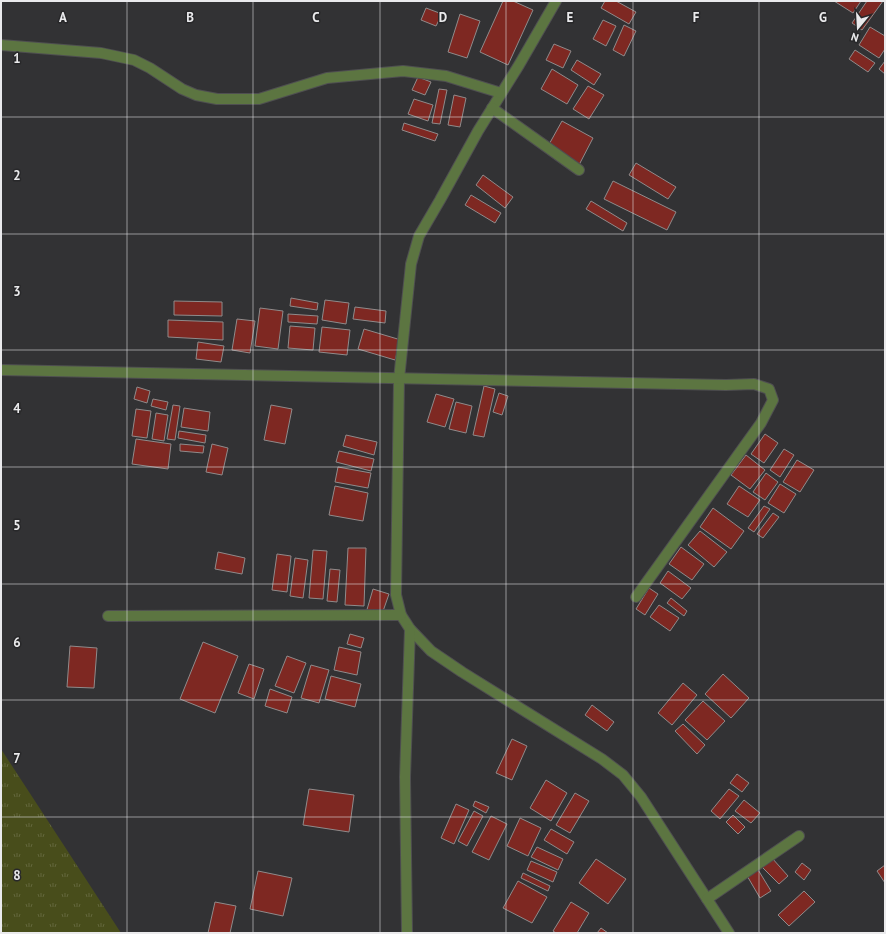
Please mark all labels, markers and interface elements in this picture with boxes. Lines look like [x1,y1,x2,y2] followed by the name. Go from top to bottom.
[838,8,878,48] north arrow
[59,9,67,26] text: A
[186,9,194,26] text: B
[312,9,320,26] text: C
[439,9,447,26] text: D
[567,9,574,26] text: E
[693,9,700,26] text: F
[819,9,827,26] text: G
[849,30,861,45] text: N
[13,50,21,67] text: 1
[13,167,21,184] text: 2
[13,283,21,300] text: 3
[13,400,21,417] text: 4
[13,517,21,534] text: 5
[13,634,21,651] text: 6
[13,750,21,767] text: 7
[13,867,21,884] text: 8

